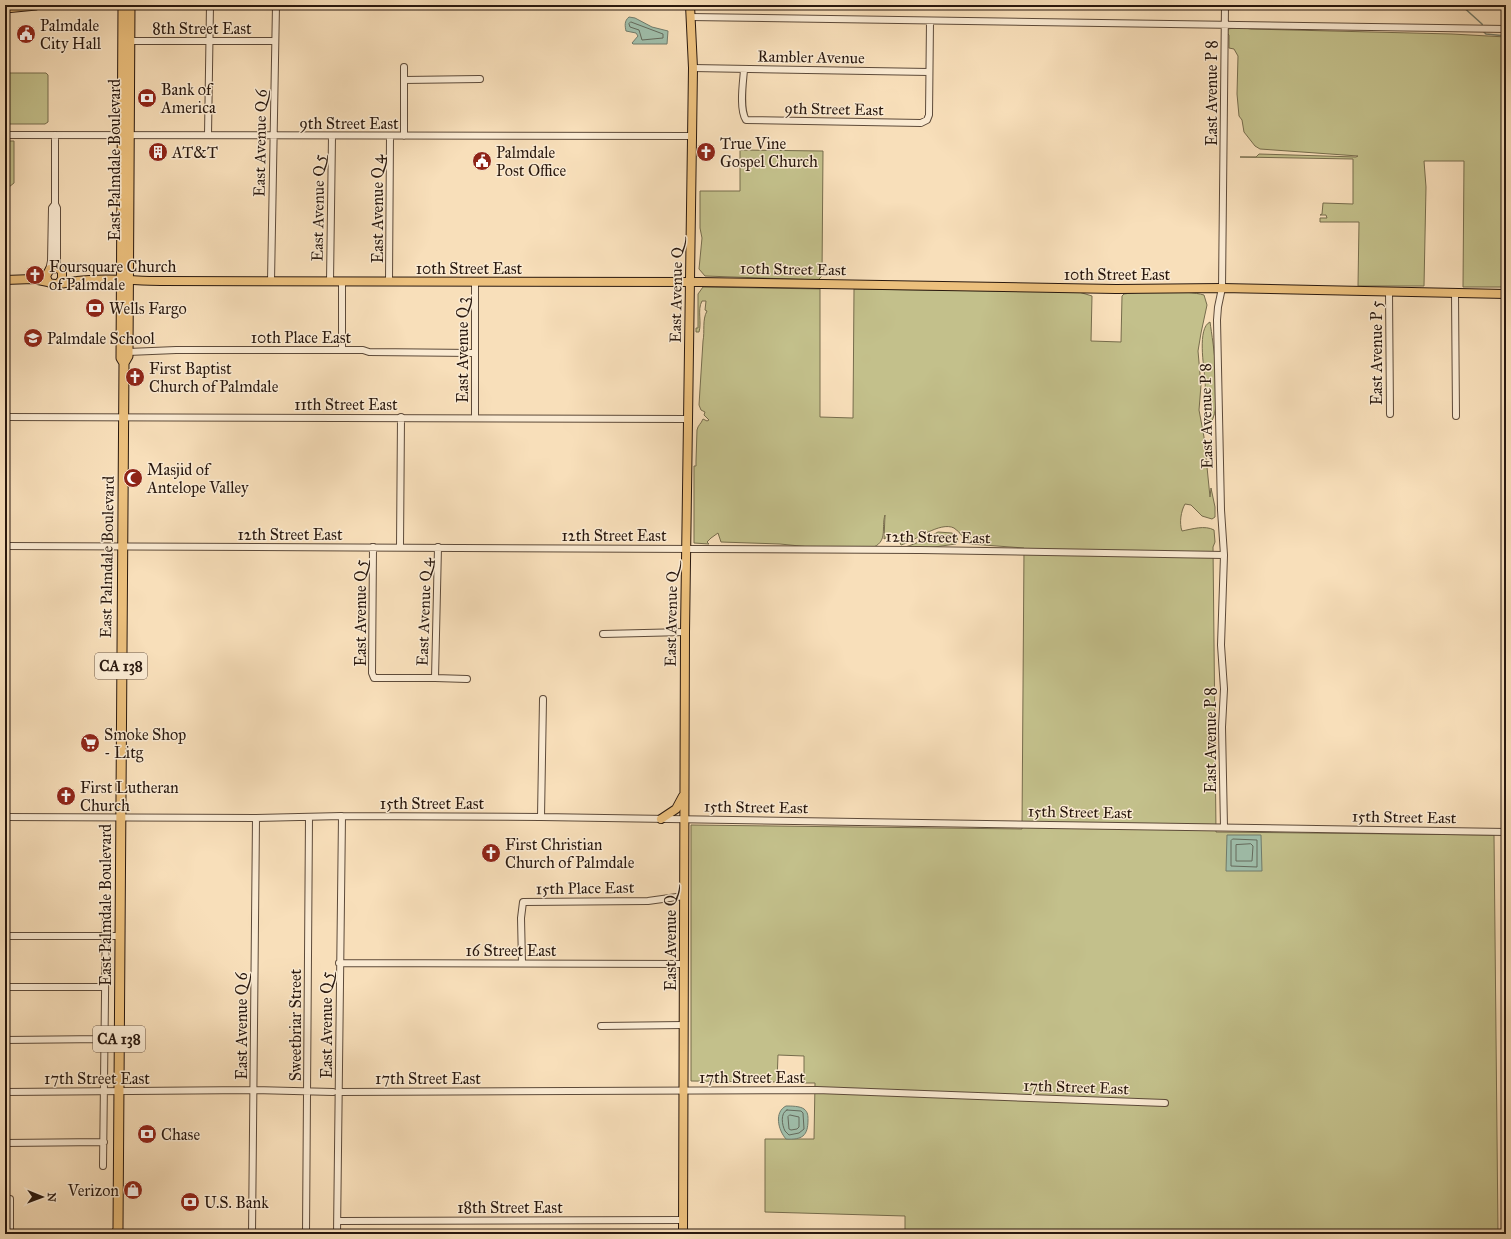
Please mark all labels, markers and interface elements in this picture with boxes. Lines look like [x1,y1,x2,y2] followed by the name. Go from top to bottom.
[40,16,102,53] place label: Palmdale City Hall
[152,19,252,38] street label: 8th Street East
[15,23,37,45] public building icon: Palmdale City Hall
[1202,40,1221,146] street label: East Avenue P 8
[757,47,865,67] street label: Rambler Avenue
[105,79,124,241] street label: East Palmdale Boulevard
[160,80,216,117] place label: Bank of America
[136,87,158,109] bank icon: Bank of America
[250,88,270,197] street label: East Avenue Q 6
[784,99,884,119] street label: 9th Street East
[299,114,399,133] street label: 9th Street East
[720,134,818,171] place label: True Vine Gospel Church
[147,141,169,163] building icon: AT&T
[695,141,717,163] church icon: True Vine Gospel Church
[171,143,218,162] place label: AT&T
[496,143,567,180] place label: Palmdale Post Office
[471,150,493,172] public building icon: Palmdale Post Office
[308,154,328,262] street label: East Avenue Q 5
[368,154,387,263] street label: East Avenue Q 4
[666,235,687,343] street label: East Avenue Q
[49,257,176,294] place label: Foursquare Church of Palmdale
[416,259,523,278] street label: 10th Street East
[740,259,847,279] street label: 10th Street East
[24,264,46,286] church icon: Foursquare Church of Palmdale
[1064,265,1171,284] street label: 10th Street East
[453,295,472,403] street label: East Avenue Q 3
[84,297,106,319] bank icon: Wells Fargo
[109,299,187,319] place label: Wells Fargo
[1367,300,1386,405] street label: East Avenue P 5
[22,327,44,349] school or university icon: Palmdale School
[251,328,352,347] street label: 10th Place East
[47,329,156,348] place label: Palmdale School
[149,359,279,396] place label: First Baptist Church of Palmdale
[1196,363,1216,469] street label: East Avenue P 8
[124,366,146,388] church icon: First Baptist Church of Palmdale
[294,395,398,414] street label: 11th Street East
[146,460,249,497] place label: Masjid of Antelope Valley
[122,467,144,489] mosque icon: Masjid of Antelope Valley
[96,476,118,638] street label: East Palmdale Boulevard
[237,525,343,544] street label: 12th Street East
[561,526,667,545] street label: 12th Street East
[885,527,991,547] street label: 12th Street East
[413,556,435,666] street label: East Avenue Q 4
[351,559,370,666] street label: East Avenue Q 5
[661,559,682,667] street label: East Avenue Q
[95,653,147,679] road number: CA 138
[1201,687,1220,793] street label: East Avenue P 8
[104,725,186,763] place label: Smoke Shop - Litg
[79,732,101,754] supermarket icon: Smoke Shop - Litg
[80,778,179,815] place label: First Lutheran Church
[55,785,77,807] church icon: First Lutheran Church
[380,794,485,813] street label: 15th Street East
[704,797,809,817] street label: 15th Street East
[1028,802,1133,822] street label: 15th Street East
[1352,807,1457,827] street label: 15th Street East
[96,824,115,986] street label: East Palmdale Boulevard
[505,835,635,872] place label: First Christian Church of Palmdale
[480,842,502,864] church icon: First Christian Church of Palmdale
[536,878,635,898] street label: 15th Place East
[661,883,680,991] street label: East Avenue Q
[466,941,557,960] street label: 16 Street East
[286,968,305,1081] street label: Sweetbriar Street
[232,971,251,1080] street label: East Avenue Q 6
[317,971,336,1078] street label: East Avenue Q 5
[93,1026,145,1052] road number: CA 138
[699,1068,805,1087] street label: 17th Street East
[44,1069,150,1088] street label: 17th Street East
[375,1069,481,1088] street label: 17th Street East
[1023,1076,1130,1098] street label: 17th Street East
[136,1123,158,1145] bank icon: Chase
[161,1125,200,1144] place label: Chase
[22,1177,62,1217] north arrow
[122,1179,144,1201] shop icon: Verizon
[67,1181,119,1200] place label: Verizon
[179,1191,201,1213] bank icon: U.S. Bank
[45,1192,58,1203] text: N
[204,1193,269,1212] place label: U.S. Bank
[457,1198,563,1217] street label: 18th Street East

